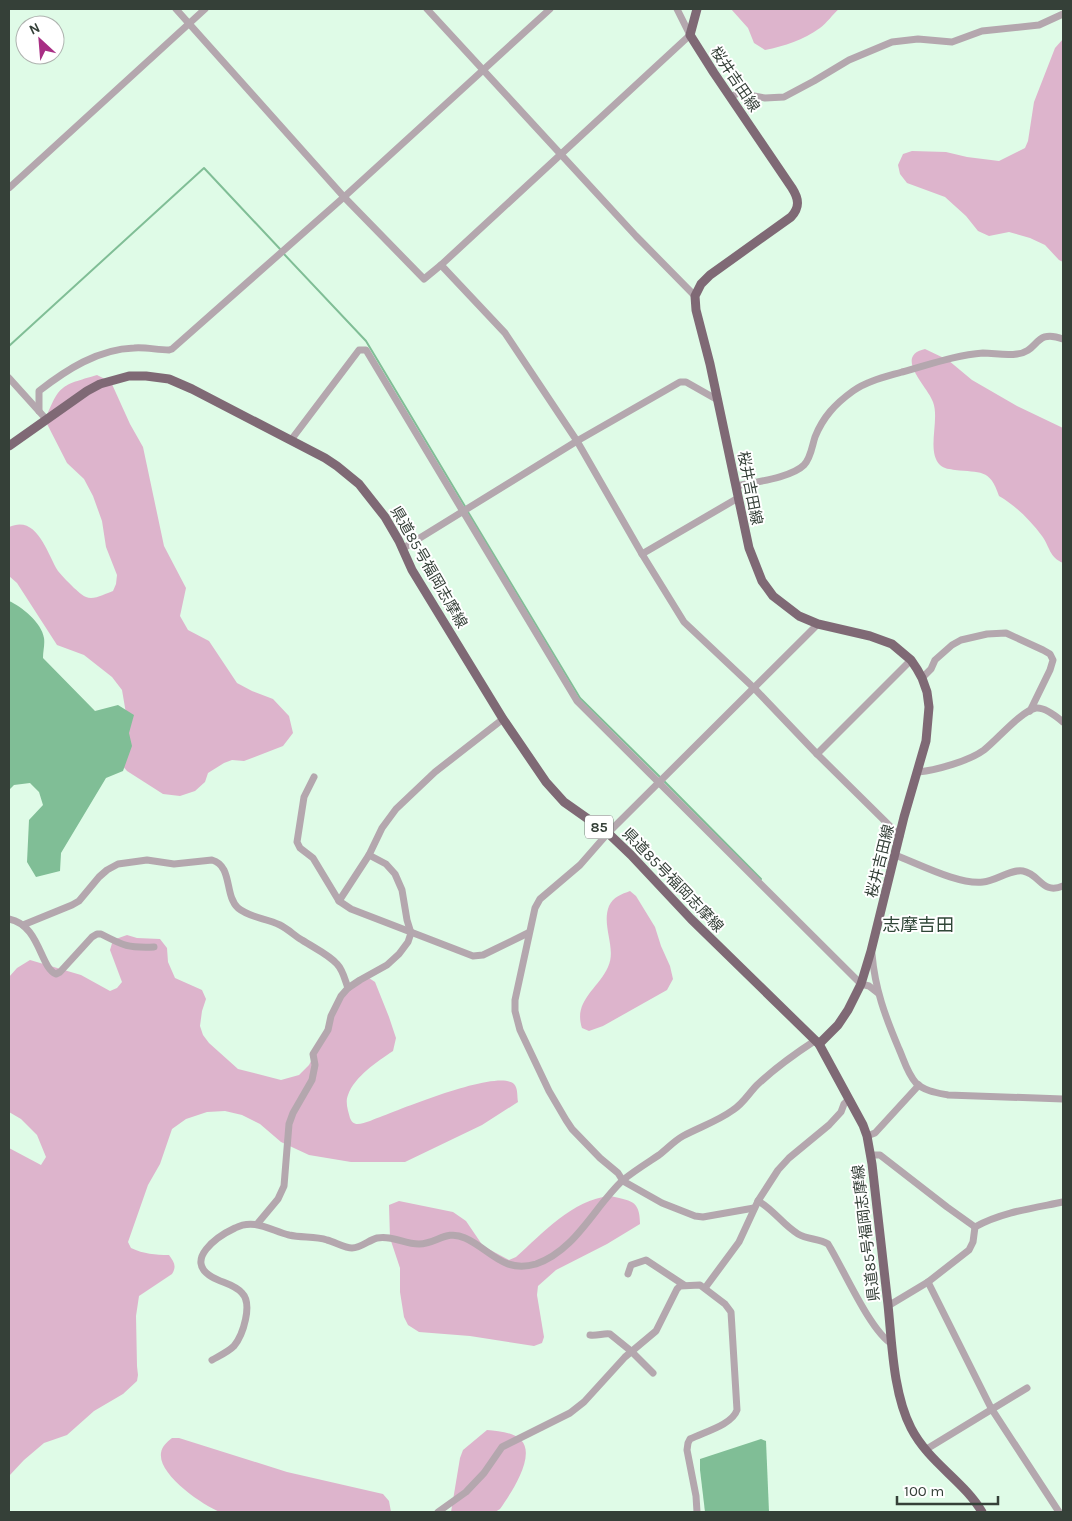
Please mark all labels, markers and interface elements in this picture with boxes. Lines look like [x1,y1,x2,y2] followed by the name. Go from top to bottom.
[15,15,65,65] north arrow
[26,19,43,39] text: N
[707,43,763,115] street label: 桜井吉田線
[734,449,766,527] street label: 桜井吉田線
[387,503,471,631] street label: 県道85号福岡志摩線
[585,816,613,839] road number: 85
[862,822,898,900] street label: 桜井吉田線
[619,824,727,936] street label: 県道85号福岡志摩線
[882,914,954,936] district label: 志摩吉田
[849,1164,883,1302] street label: 県道85号福岡志摩線
[897,1474,998,1506] scale bar
[904,1482,944,1500] text: 100 m

